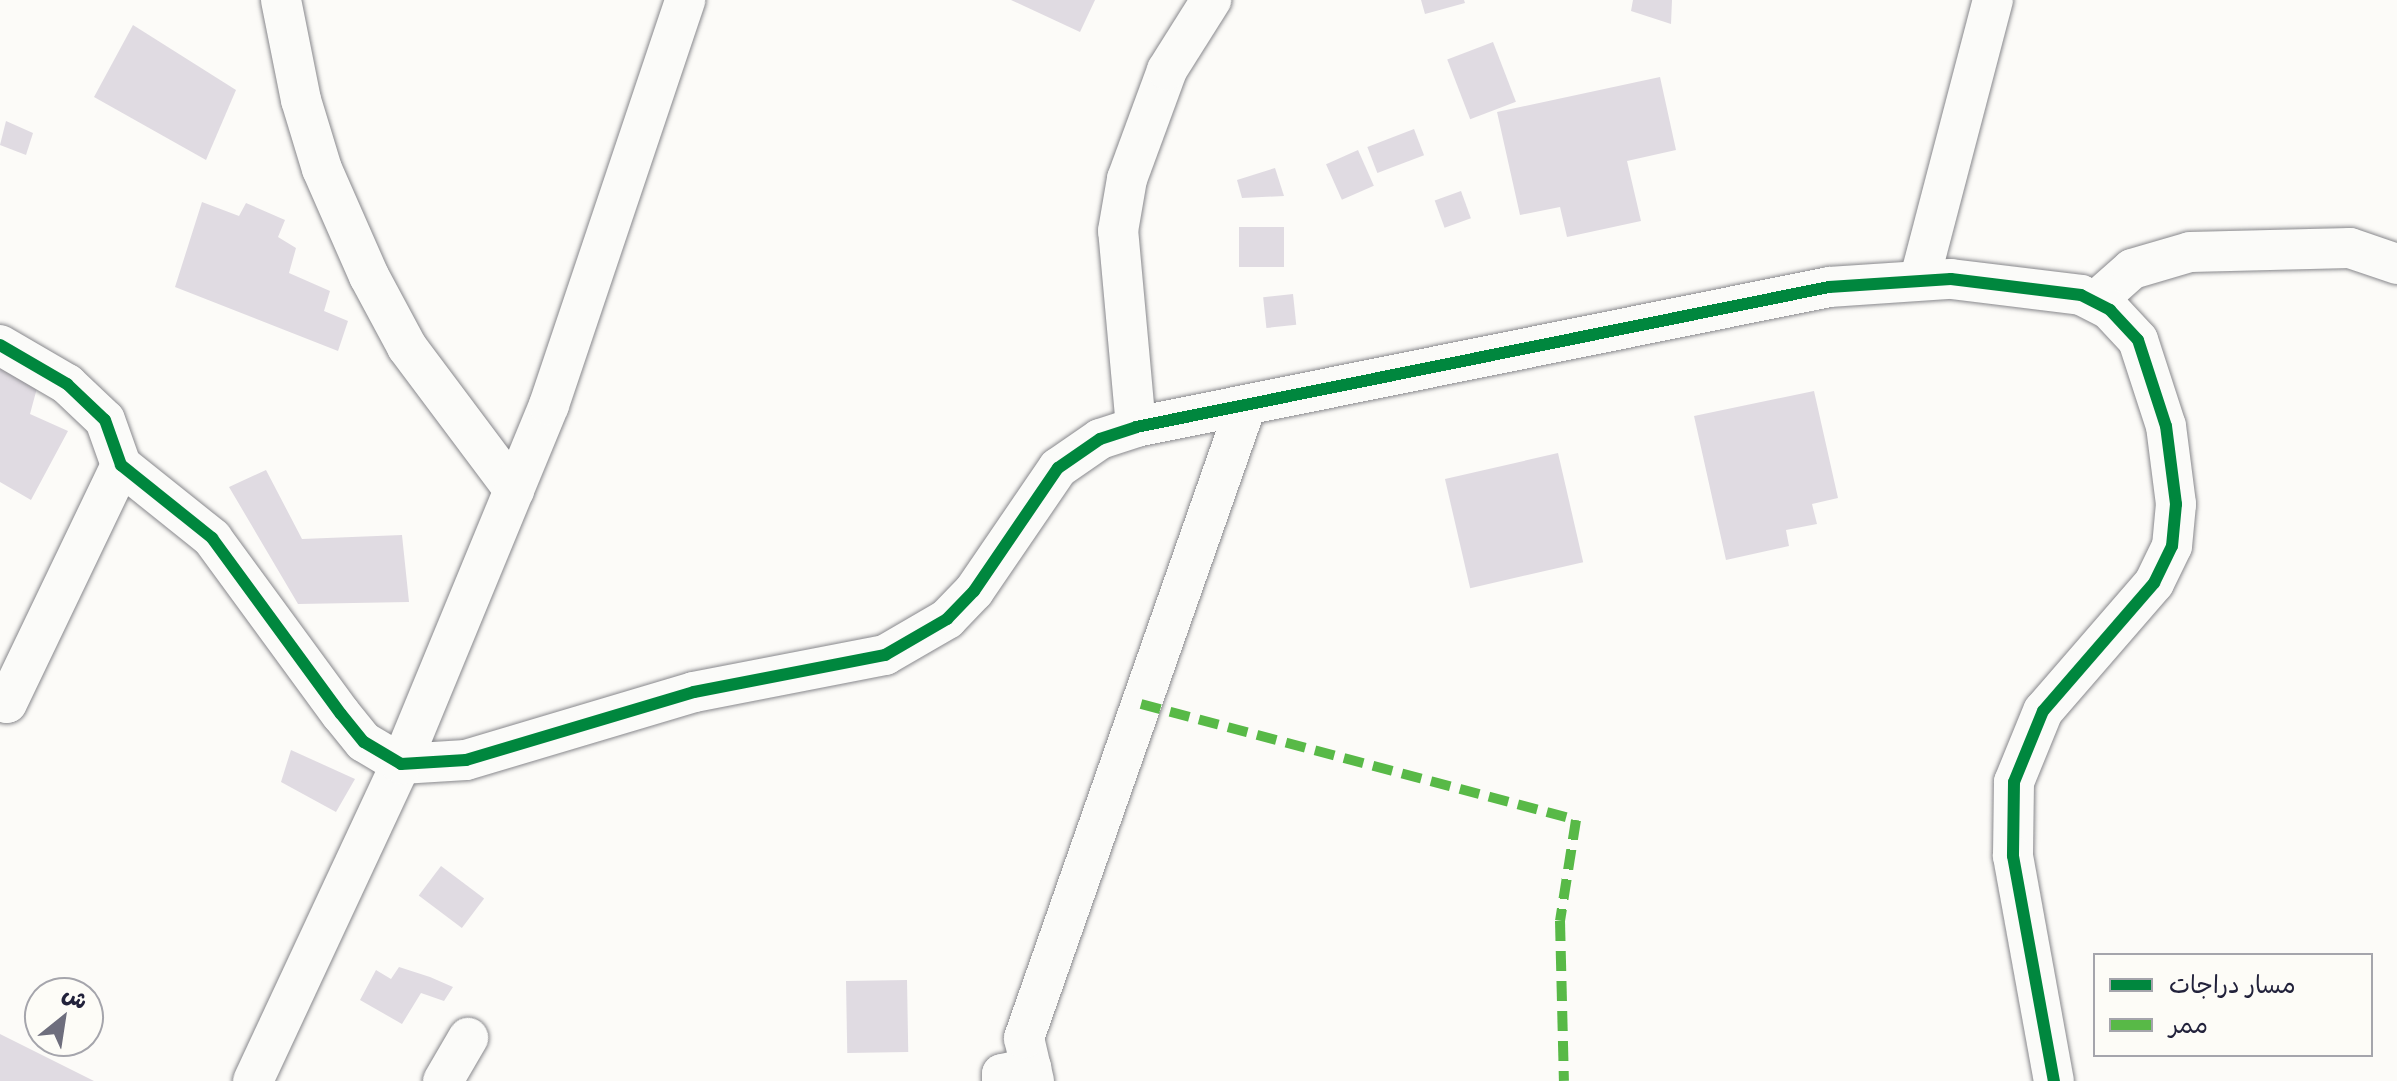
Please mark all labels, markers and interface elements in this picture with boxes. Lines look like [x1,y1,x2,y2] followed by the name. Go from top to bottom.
[2093,953,2373,1057] legend
[2169,964,2296,1006] text: مسار دراجات
[55,975,95,1020] text: ش
[24,977,104,1057] north arrow
[2169,1004,2208,1046] text: ممر

